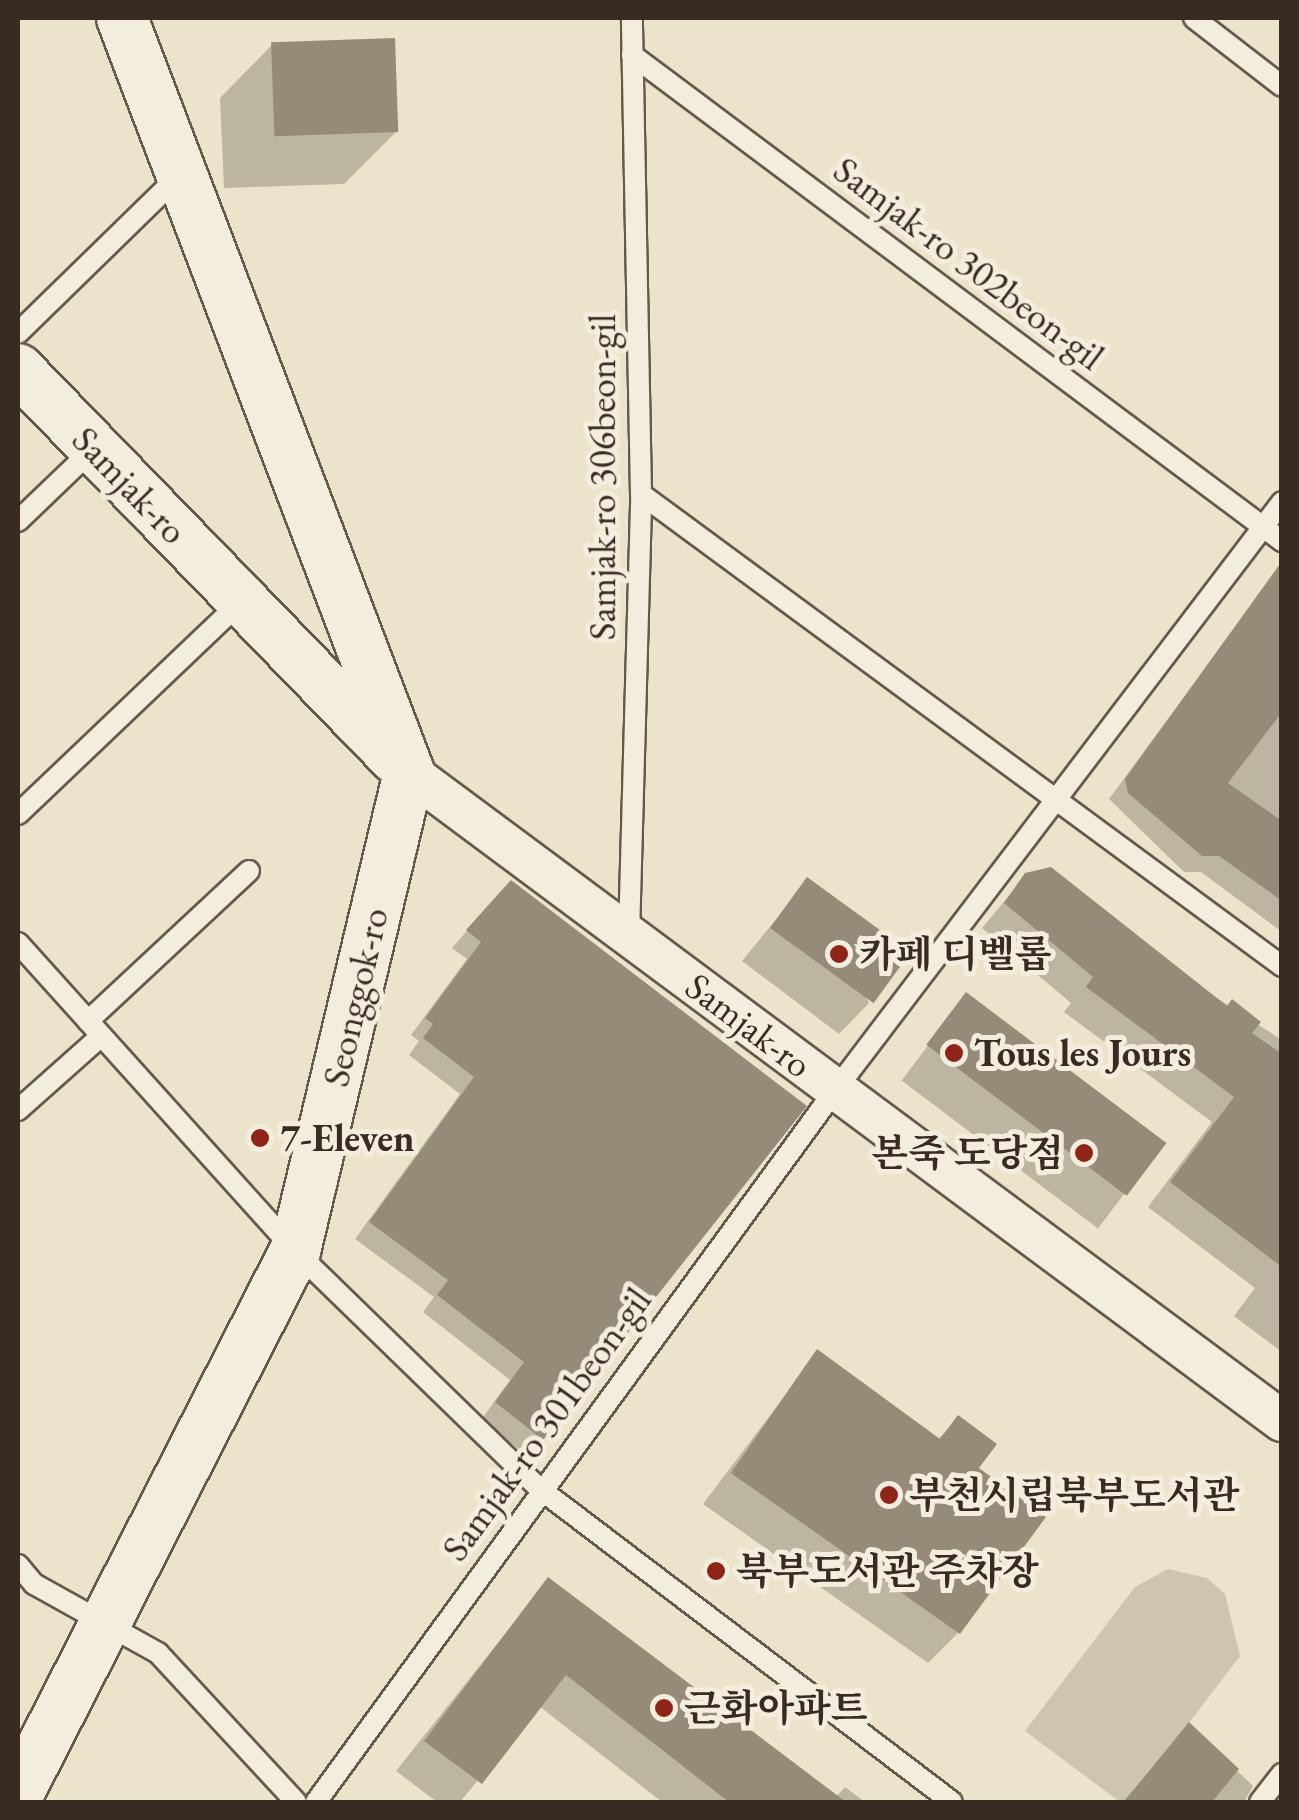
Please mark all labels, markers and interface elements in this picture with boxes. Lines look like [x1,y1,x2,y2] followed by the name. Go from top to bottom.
[825,147,1113,379] street label: Samjak-ro 302beon-gil
[579,314,625,640] street label: Samjak-ro 306beon-gil
[63,417,197,553] street label: Samjak-ro
[312,903,398,1091] street label: Seonggok-ro
[859,931,1052,977] place label: 카페 디벨롭
[828,943,850,965] marker: 카페 디벨롭
[677,963,821,1087] street label: Samjak-ro
[974,1030,1191,1076] place label: Tous les Jours
[943,1042,965,1064] marker: Tous les Jours
[280,1115,415,1161] place label: 7-Eleven
[249,1127,271,1149] marker: 7-Eleven
[871,1130,1064,1176] place label: 본죽 도당점
[1073,1142,1095,1164] marker: 본죽 도당점
[432,1279,660,1569] street label: Samjak-ro 301beon-gil
[909,1472,1239,1518] place label: 부천시립북부도서관
[878,1484,900,1506] marker: 부천시립북부도서관
[736,1548,1039,1594] place label: 북부도서관 주차장
[705,1560,727,1582] marker: 북부도서관 주차장
[684,1685,868,1731] place label: 근화아파트
[653,1697,675,1719] marker: 근화아파트

